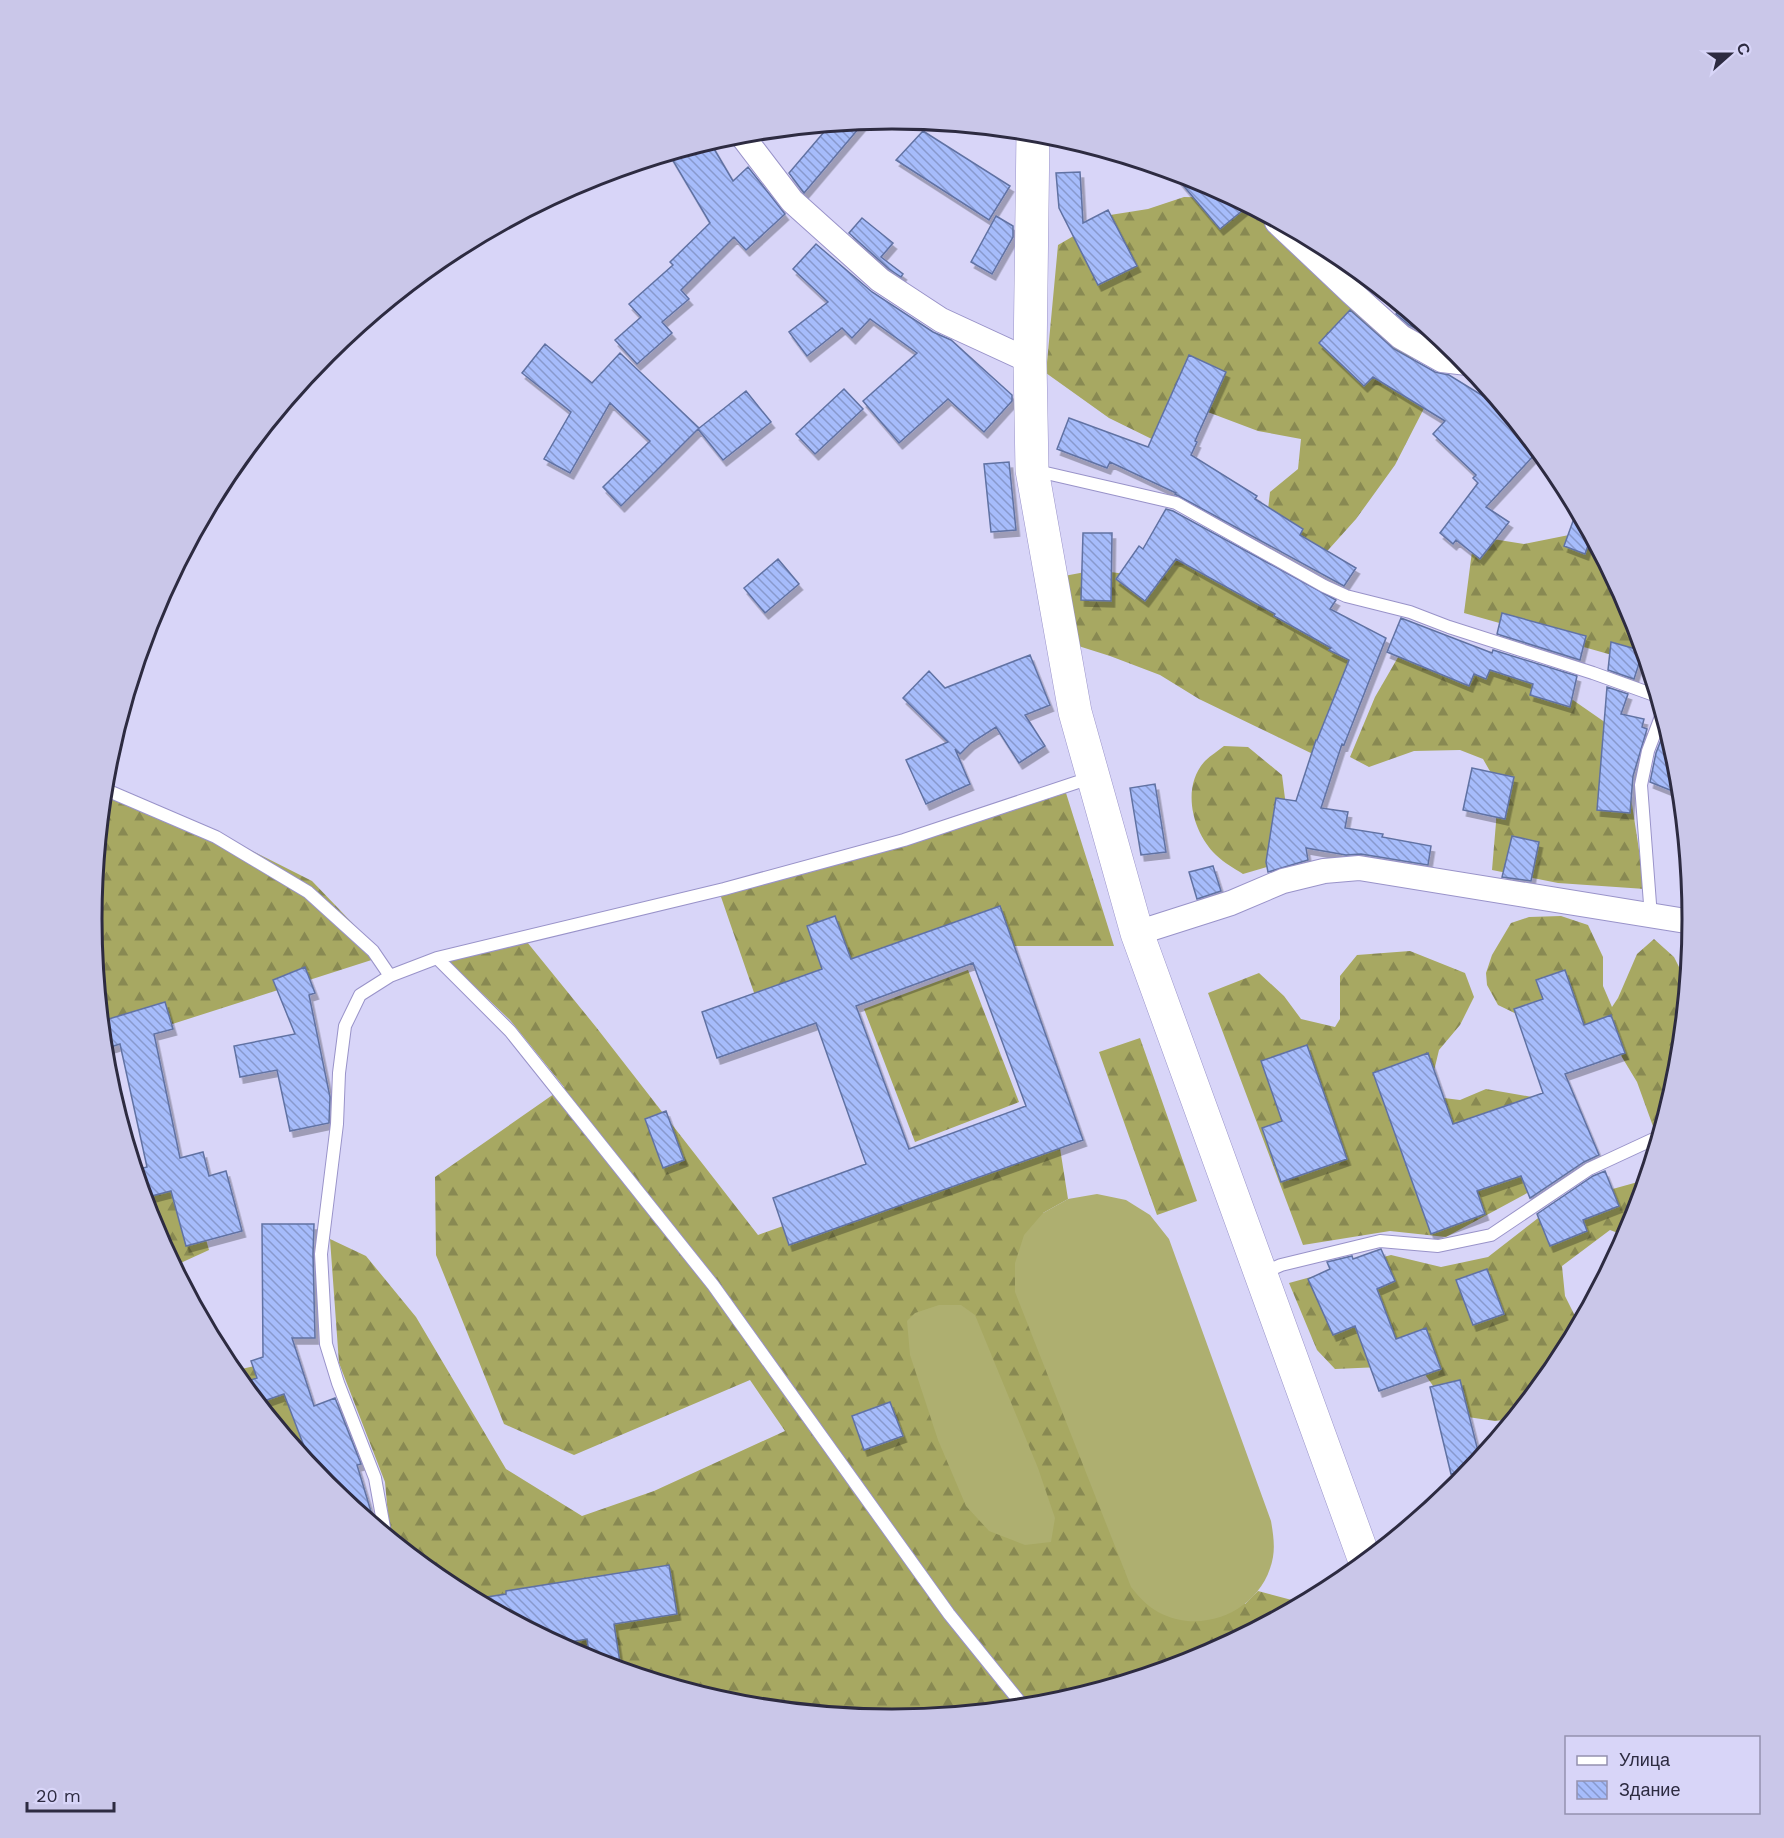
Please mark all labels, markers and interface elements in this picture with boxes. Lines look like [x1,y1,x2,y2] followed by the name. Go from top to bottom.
[1700,24,1760,84] north arrow
[1733,40,1755,58] text: С
[1565,1736,1760,1814] legend
[1619,1749,1671,1770] text: Улица
[27,1775,114,1813] scale bar
[1619,1779,1680,1800] text: Здание
[36,1785,81,1806] text: 20 m

